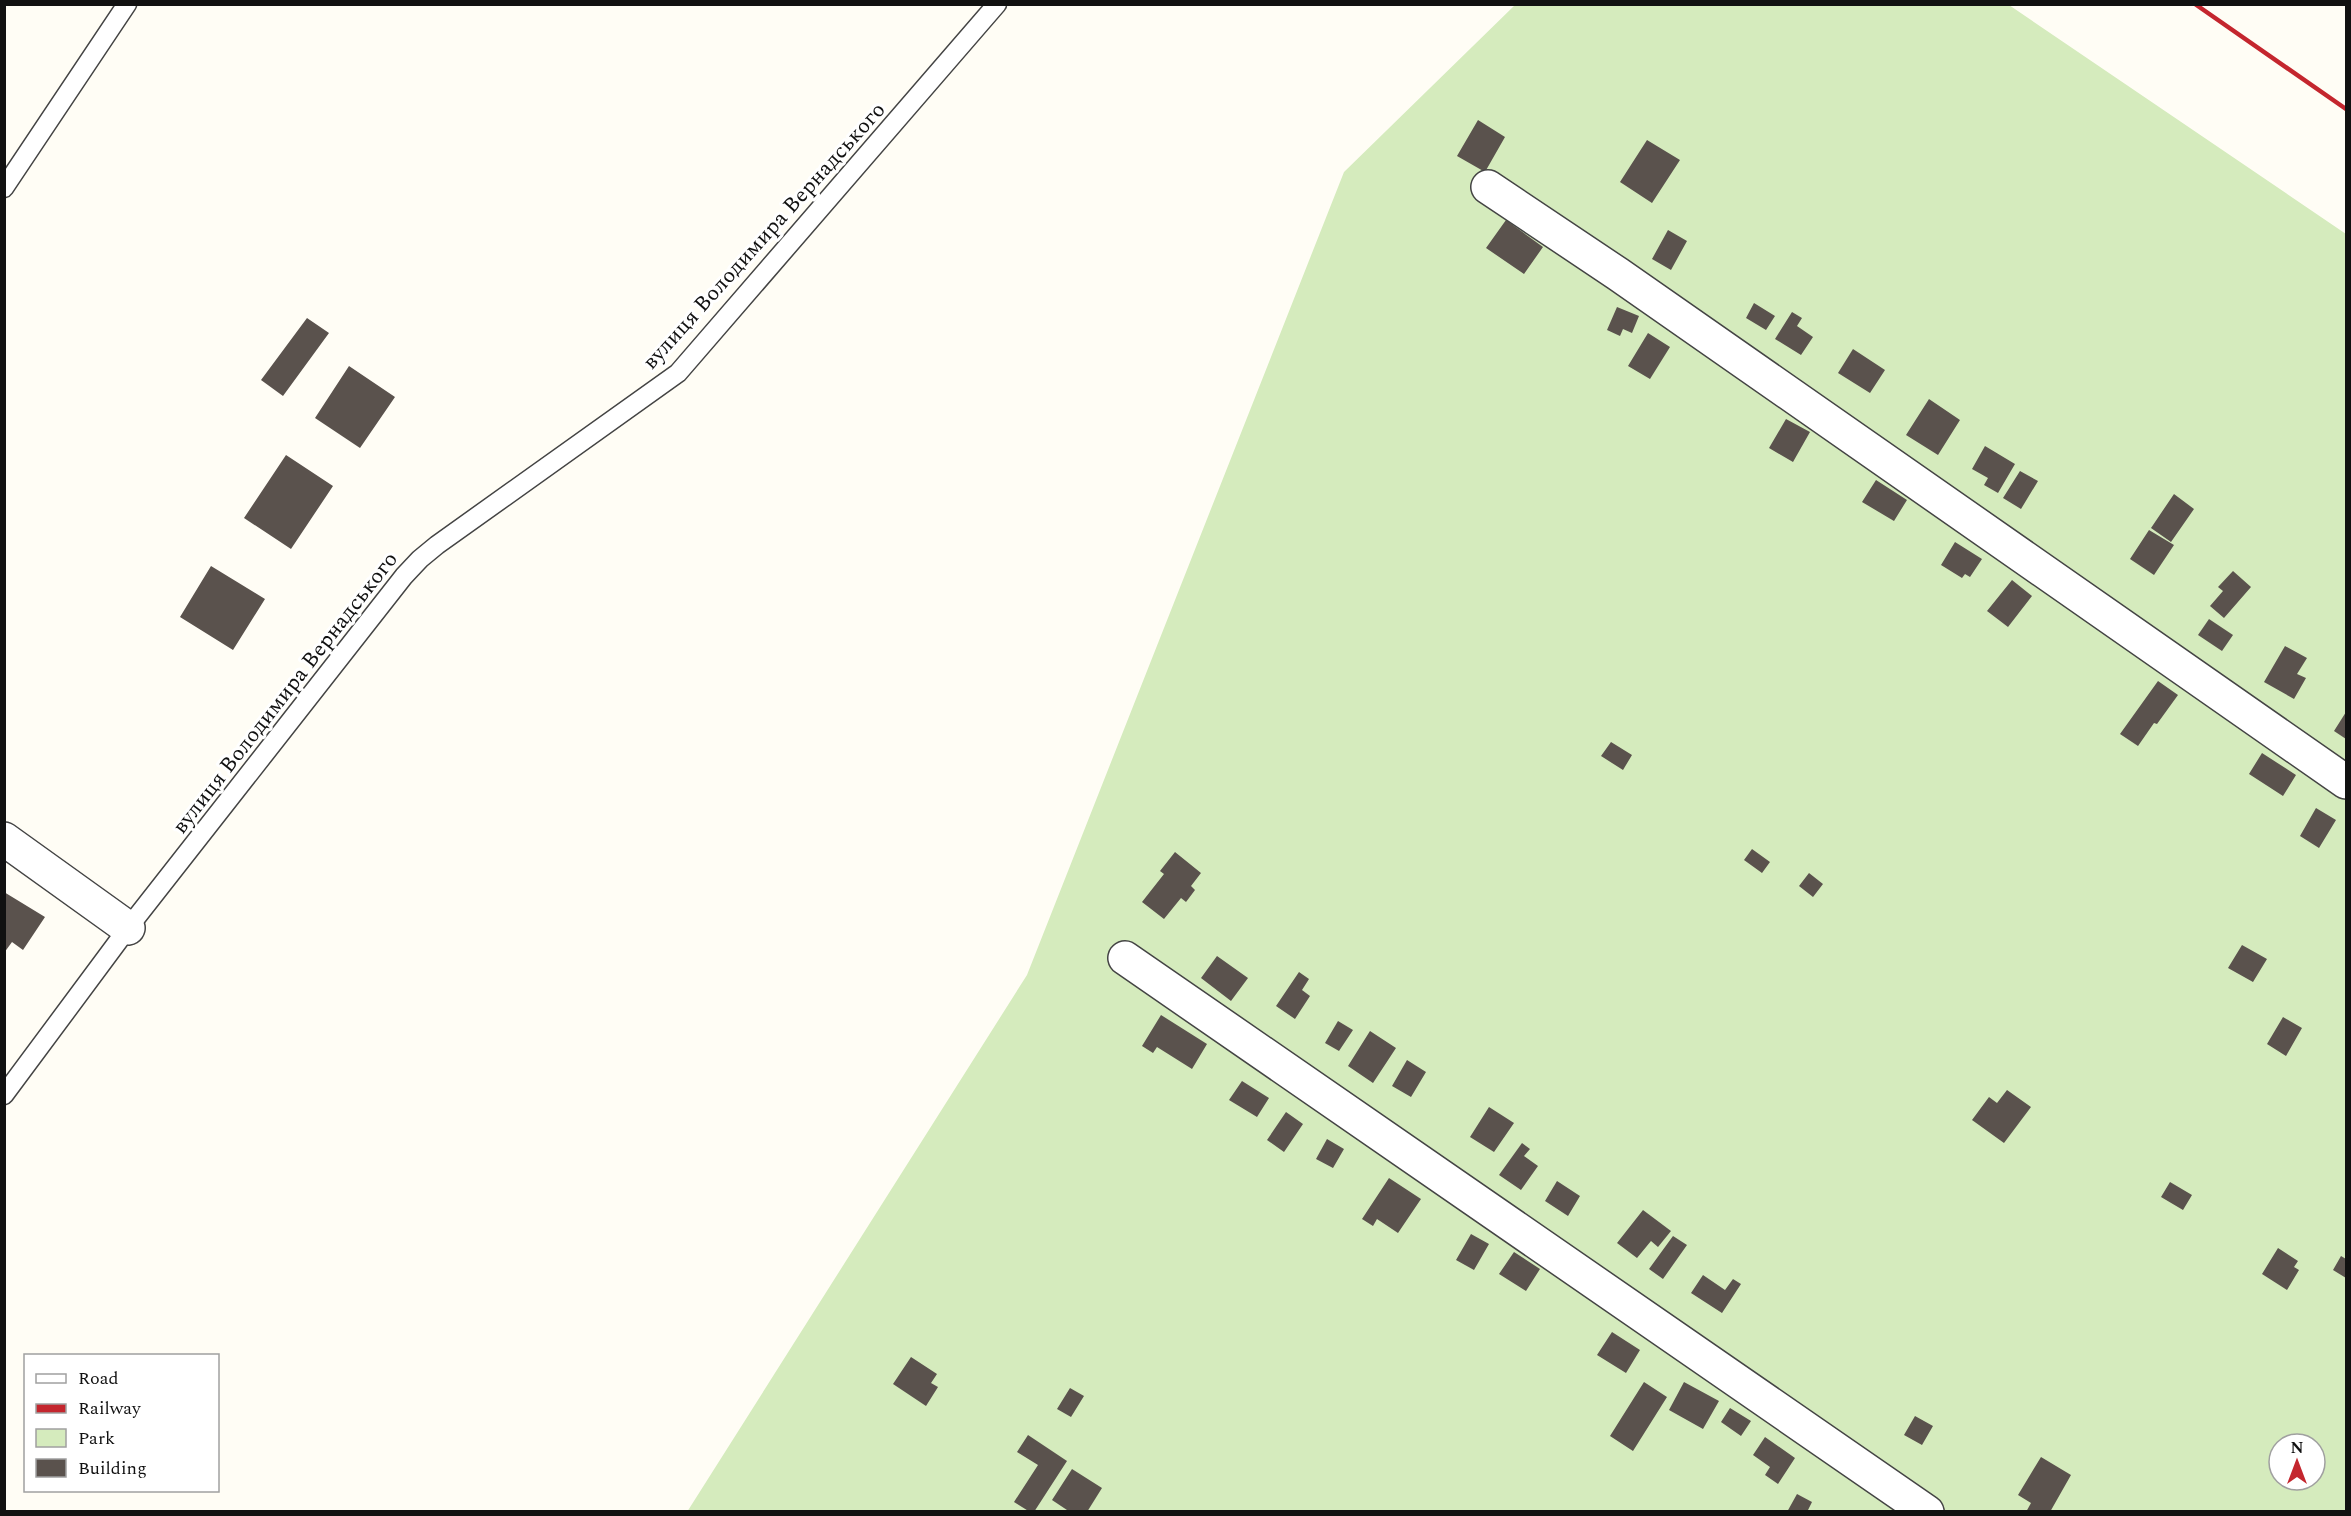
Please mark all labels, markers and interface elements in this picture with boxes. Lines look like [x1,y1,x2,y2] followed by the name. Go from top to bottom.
[635,95,894,377] street label: вулиця Володимира Вернадського
[164,545,406,841] street label: вулиця Володимира Вернадського
[24,1354,219,1492] legend
[78,1365,119,1392] text: Road
[78,1395,142,1422] text: Railway
[78,1425,115,1452] text: Park
[2267,1432,2327,1492] north arrow
[2290,1436,2304,1460] text: N
[78,1455,147,1482] text: Building

